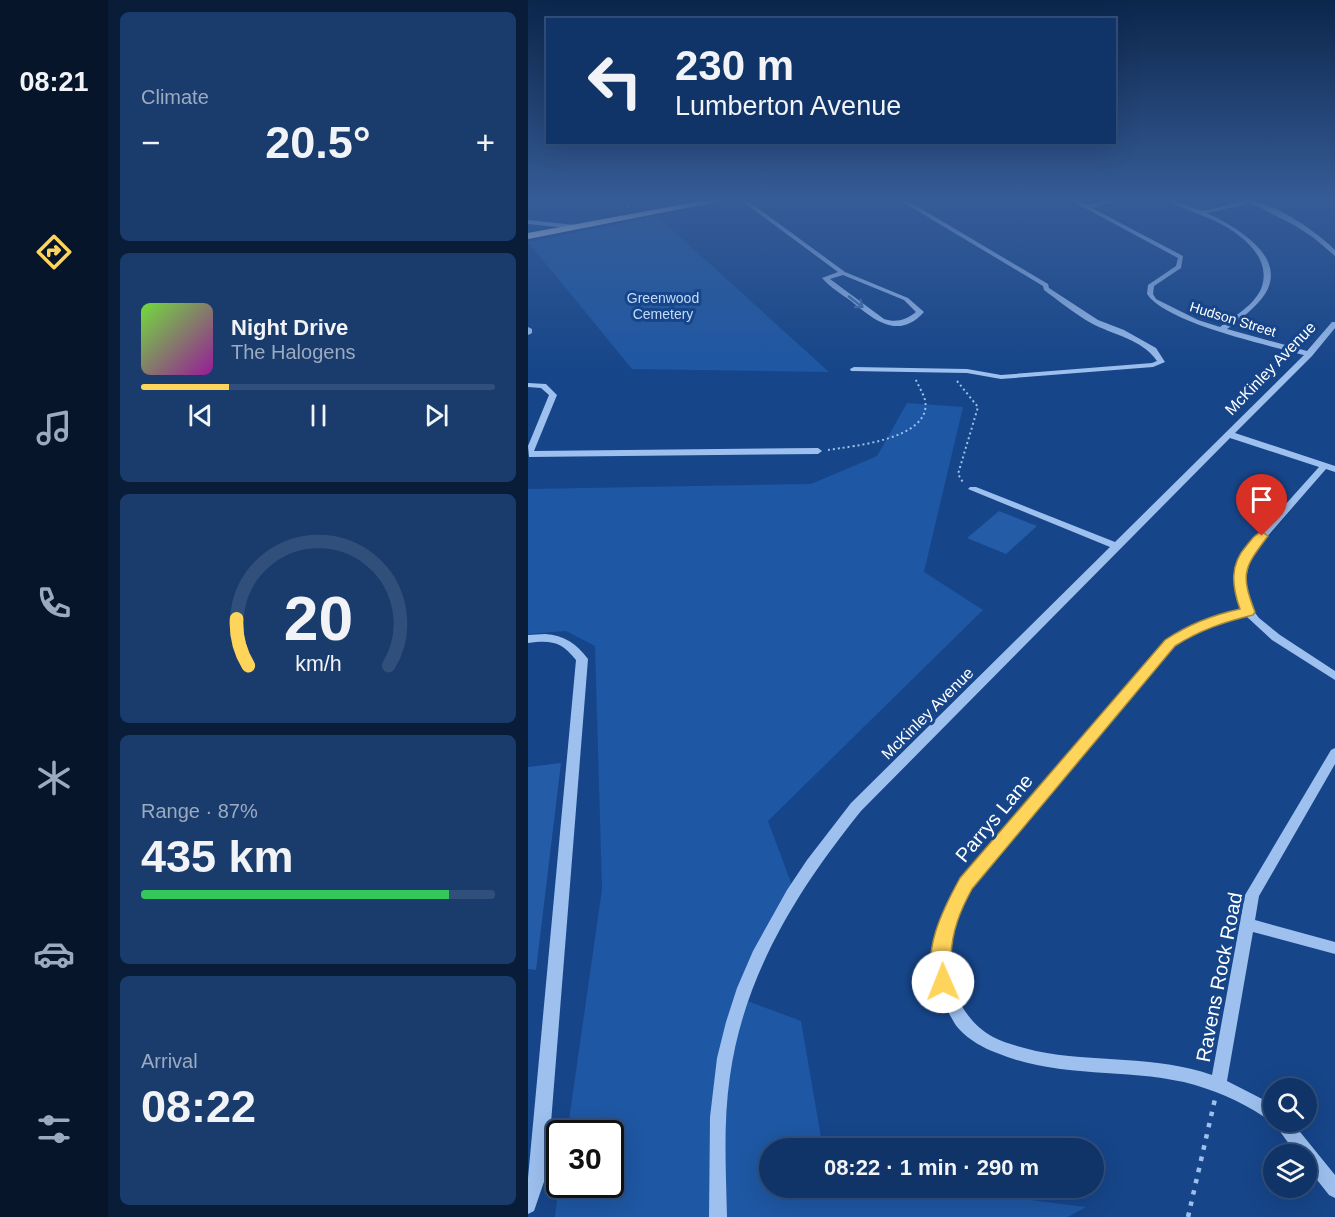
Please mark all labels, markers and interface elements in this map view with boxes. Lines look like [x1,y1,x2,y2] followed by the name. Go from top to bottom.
[576,42,654,120] icon: left
[675,42,794,89] text: 230 m
[19,67,89,97] text: 08:21
[141,86,209,108] text: Climate
[675,91,901,121] text: Lumberton Avenue
[265,117,371,168] text: 20.5°
[141,124,160,161] text: −
[476,124,495,161] text: +
[33,231,75,273] icon: directions
[627,290,699,322] park label: Greenwood Cemetery
[848,295,864,308] one-way arrow
[1188,298,1278,340] street label: Hudson Street
[231,315,348,340] text: Night Drive
[1222,318,1319,418] street label: McKinley Avenue
[231,341,356,363] text: The Halogens
[184,399,217,432] icon: previous
[302,399,335,432] icon: pause
[420,399,453,432] icon: next
[33,407,75,449] icon: music
[1236,474,1287,536] pin
[1245,483,1278,516] icon: arrive
[33,582,75,624] icon: phone
[283,584,353,653] text: 20
[295,652,341,676] text: km/h
[878,664,977,763] street label: McKinley Avenue
[33,757,75,799] icon: climate
[951,770,1037,866] street label: Parrys Lane
[141,800,258,822] text: Range · 87%
[141,831,294,882] text: 435 km
[1192,890,1246,1064] street label: Ravens Rock Road
[33,933,75,975] icon: car
[911,950,975,1014] position arrow
[141,1050,198,1072] text: Arrival
[1263,1078,1317,1198] map controls
[1263,1078,1317,1132] button: search
[141,1081,256,1132] text: 08:22
[33,1108,75,1150] icon: filters
[546,1120,624,1198] speed limit sign: 30
[1263,1144,1317,1198] button: layers
[824,1155,1039,1180] text: 08:22 · 1 min · 290 m

